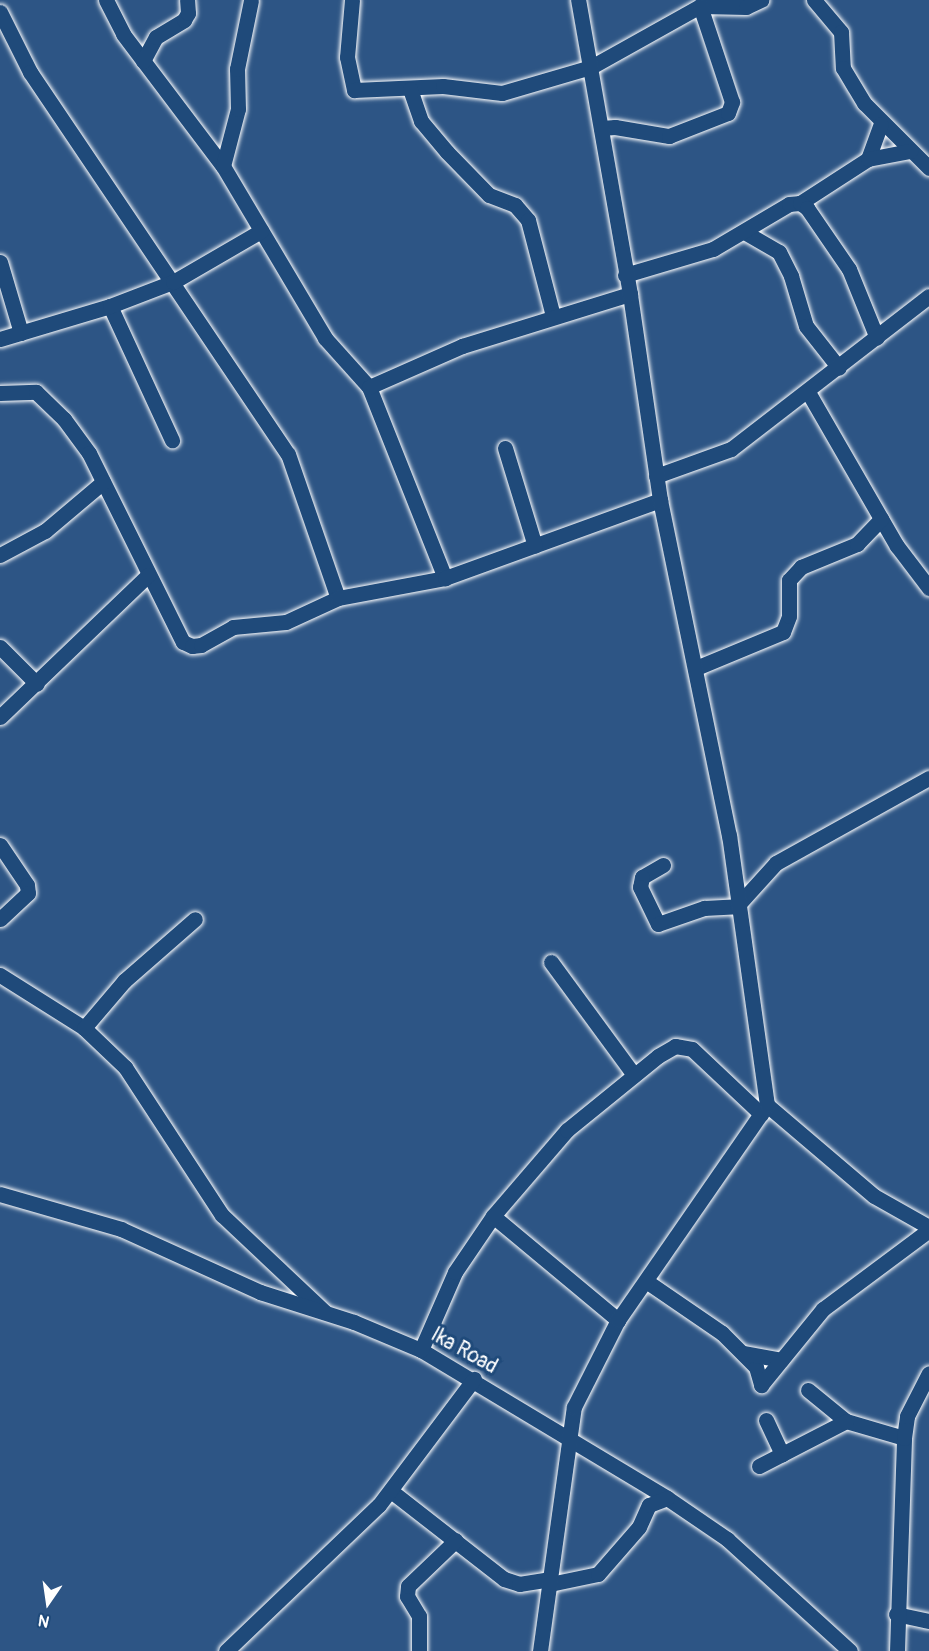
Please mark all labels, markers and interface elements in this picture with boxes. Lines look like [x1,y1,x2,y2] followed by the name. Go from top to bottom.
[426,1322,502,1380] street label: Ika Road
[18,1573,78,1633] north arrow
[36,1610,51,1632] text: N

